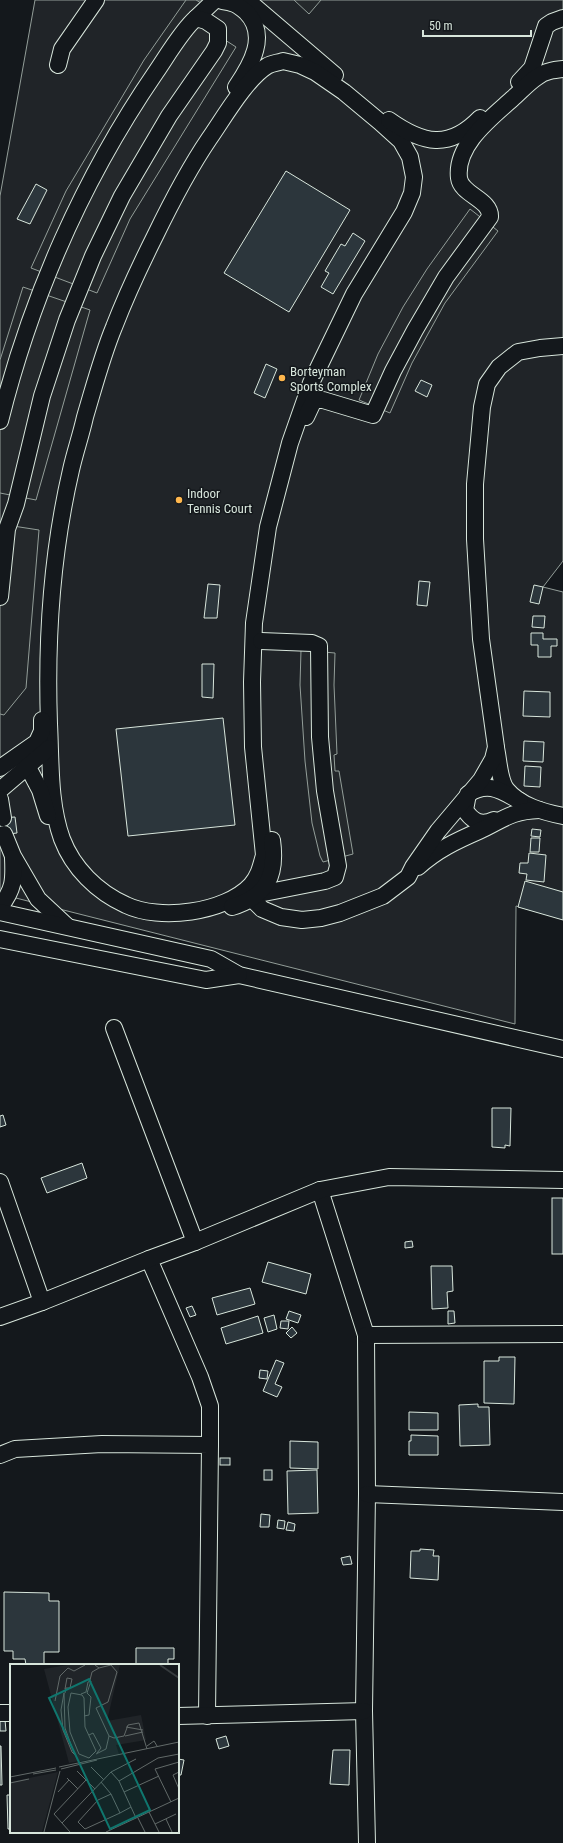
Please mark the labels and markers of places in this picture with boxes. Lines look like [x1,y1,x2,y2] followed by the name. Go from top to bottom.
[290,364,372,394] place label: Borteyman Sports Complex
[277,373,287,383] marker: Borteyman Sports Complex
[187,486,252,516] place label: Indoor Tennis Court
[174,495,184,505] marker: Indoor Tennis Court

